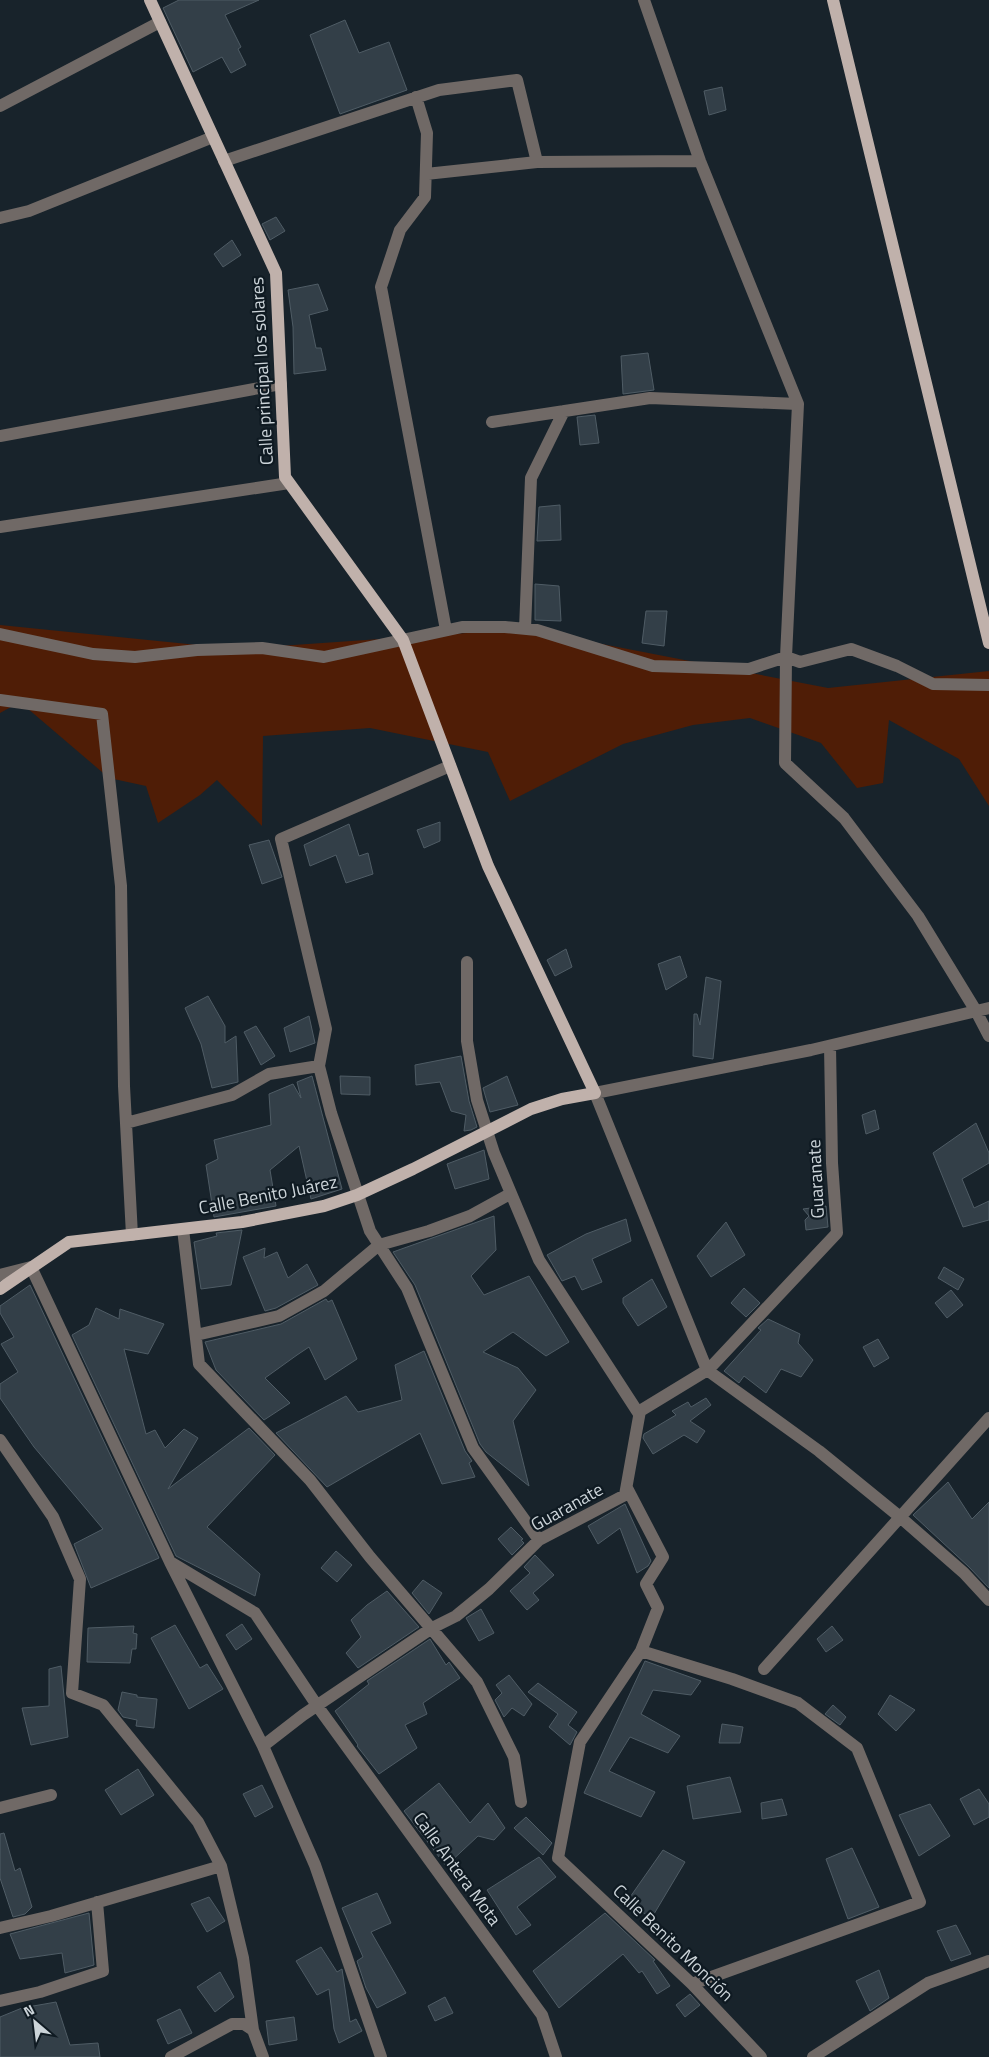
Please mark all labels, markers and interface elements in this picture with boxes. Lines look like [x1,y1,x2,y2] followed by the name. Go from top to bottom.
[243,276,280,466] street label: Calle principal los solares
[800,1139,831,1219] street label: Guaranate
[196,1168,340,1221] street label: Calle Benito Juárez
[526,1476,608,1538] street label: Guaranate
[407,1806,508,1931] street label: Calle Antera Mota
[607,1878,740,2008] street label: Calle Benito Monción
[10,1997,60,2047] north arrow
[19,1999,38,2022] text: N

